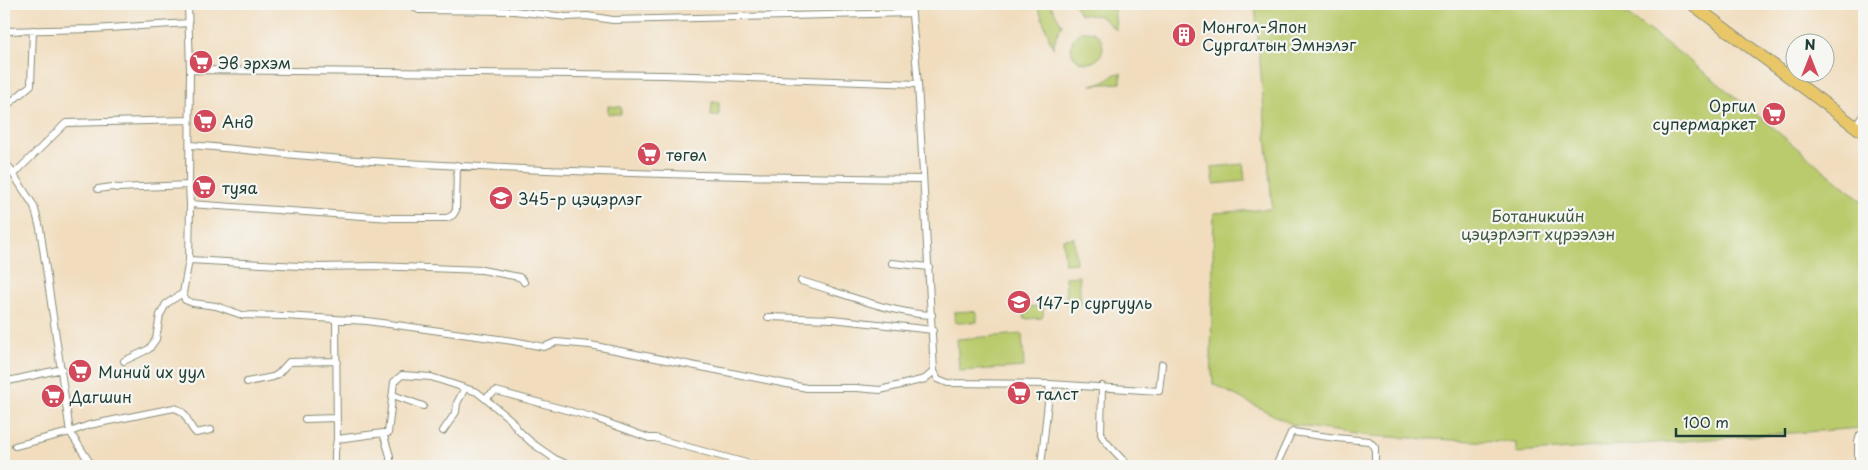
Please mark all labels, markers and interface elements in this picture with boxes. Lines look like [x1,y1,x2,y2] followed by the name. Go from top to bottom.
[1202,14,1357,56] place label: Монгол-Япон Сургалтын Эмнэлэг
[1171,22,1197,48] building icon: Монгол-Япон Сургалтын Эмнэлэг
[1786,32,1836,82] north arrow
[1804,34,1816,55] text: N
[188,49,214,75] supermarket icon: Эв эрхэм
[218,50,291,74] place label: Эв эрхэм
[1653,93,1756,135] place label: Оргил супермаркет
[1761,101,1787,127] supermarket icon: Оргил супермаркет
[192,108,218,134] supermarket icon: Анд
[222,109,254,133] place label: Анд
[636,141,662,167] supermarket icon: төгөл
[666,142,707,166] place label: төгөл
[191,174,217,200] supermarket icon: туяа
[222,175,258,199] place label: туяа
[488,185,514,211] school or university icon: 345-р цэцэрлэг
[518,186,642,210] place label: 345-р цэцэрлэг
[1461,203,1615,245] park label: Ботаникийн цэцэрлэгт хүрээлэн
[1006,289,1032,315] school or university icon: 147-р сургууль
[1036,290,1152,314] place label: 147-р сургууль
[67,358,93,384] supermarket icon: Миний их уул
[98,359,205,383] place label: Миний их уул
[1006,380,1032,406] supermarket icon: талст
[1036,381,1079,405] place label: талст
[40,383,66,409] supermarket icon: Дагшин
[69,384,132,408] place label: Дагшин
[1676,405,1784,437] scale bar
[1683,410,1729,433] text: 100 m

